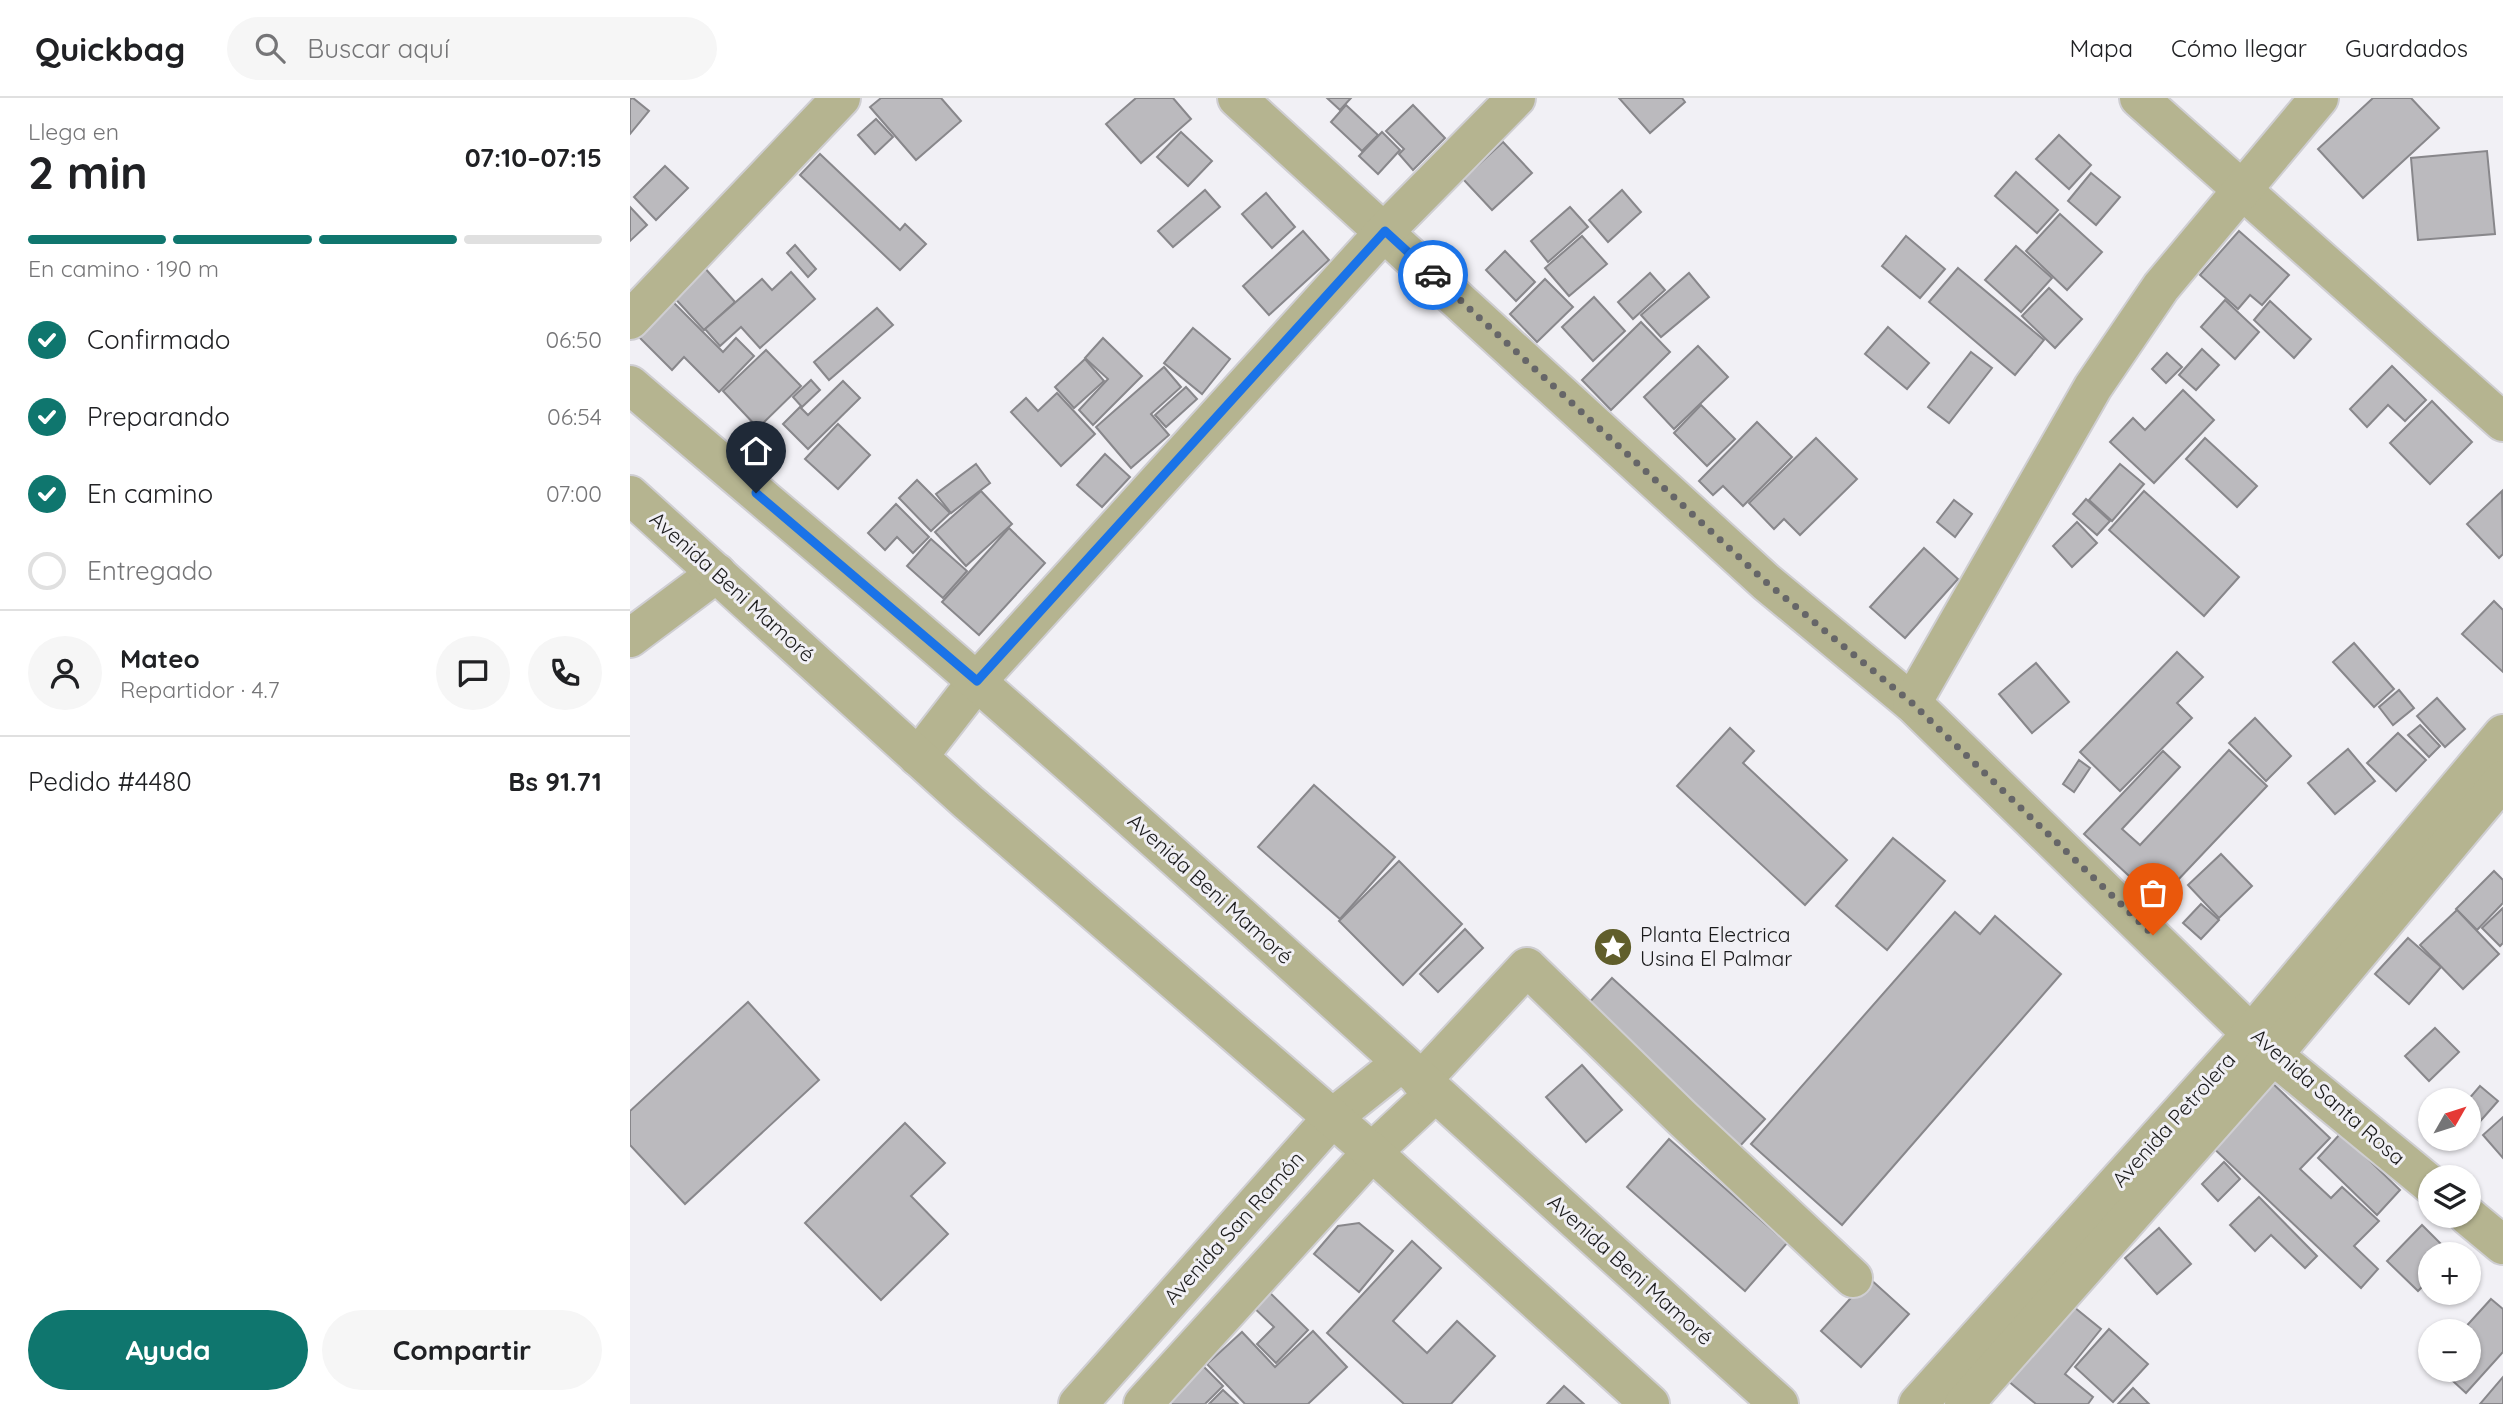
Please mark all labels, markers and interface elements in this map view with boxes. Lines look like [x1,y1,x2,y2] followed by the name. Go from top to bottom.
[227,17,717,80] search box
[35,28,185,69] text: Quickbag
[251,29,289,67] icon: search
[307,32,449,65] text: Buscar aquí
[2070,33,2133,63] text: Mapa
[2171,33,2307,63] text: Cómo llegar
[2345,33,2468,63] text: Guardados
[28,117,119,146] text: Llega en
[465,141,602,174] text: 07:10–07:15
[28,143,148,201] text: 2 min
[1398,240,1468,310] courier
[28,254,219,283] text: En camino · 190 m
[1414,256,1452,294] icon: car
[28,321,66,359] icon: check
[87,323,231,356] text: Confirmado
[545,325,602,354] text: 06:50
[28,398,66,436] icon: check
[87,400,230,433] text: Preparando
[547,402,602,431] text: 06:54
[726,421,786,493] pin
[737,432,775,470] icon: home
[28,475,66,513] icon: check
[87,477,213,510] text: En camino
[546,479,602,508] text: 07:00
[645,505,821,667] street label: Avenida Beni Mamoré
[87,554,213,587] text: Entregado
[28,636,102,710] button: person
[436,636,510,710] button: chat
[528,636,602,710] button: phone
[120,642,200,675] text: Mateo
[120,675,280,704] text: Repartidor · 4.7
[28,765,192,798] text: Pedido #4480
[508,765,602,798] text: Bs 91.71
[1123,807,1299,969] street label: Avenida Beni Mamoré
[2123,863,2183,935] pin
[2134,874,2172,912] icon: bag
[1640,921,1792,971] place label: Planta Electrica Usina El Palmar
[1592,926,1634,968] place icon: Planta Electrica Usina El Palmar
[2246,1022,2411,1170] street label: Avenida Santa Rosa
[2106,1047,2241,1192] street label: Avenida Petrolera
[2418,1088,2482,1152] north arrow
[2418,1088,2481,1382] map controls
[1158,1145,1309,1309] street label: Avenida San Ramón
[2418,1165,2481,1228] button: layers
[1543,1188,1719,1350] street label: Avenida Beni Mamoré
[2418,1242,2481,1305] button: +
[28,1310,308,1390] button: Ayuda
[322,1310,602,1390] button: Compartir
[2418,1319,2481,1382] button: −

